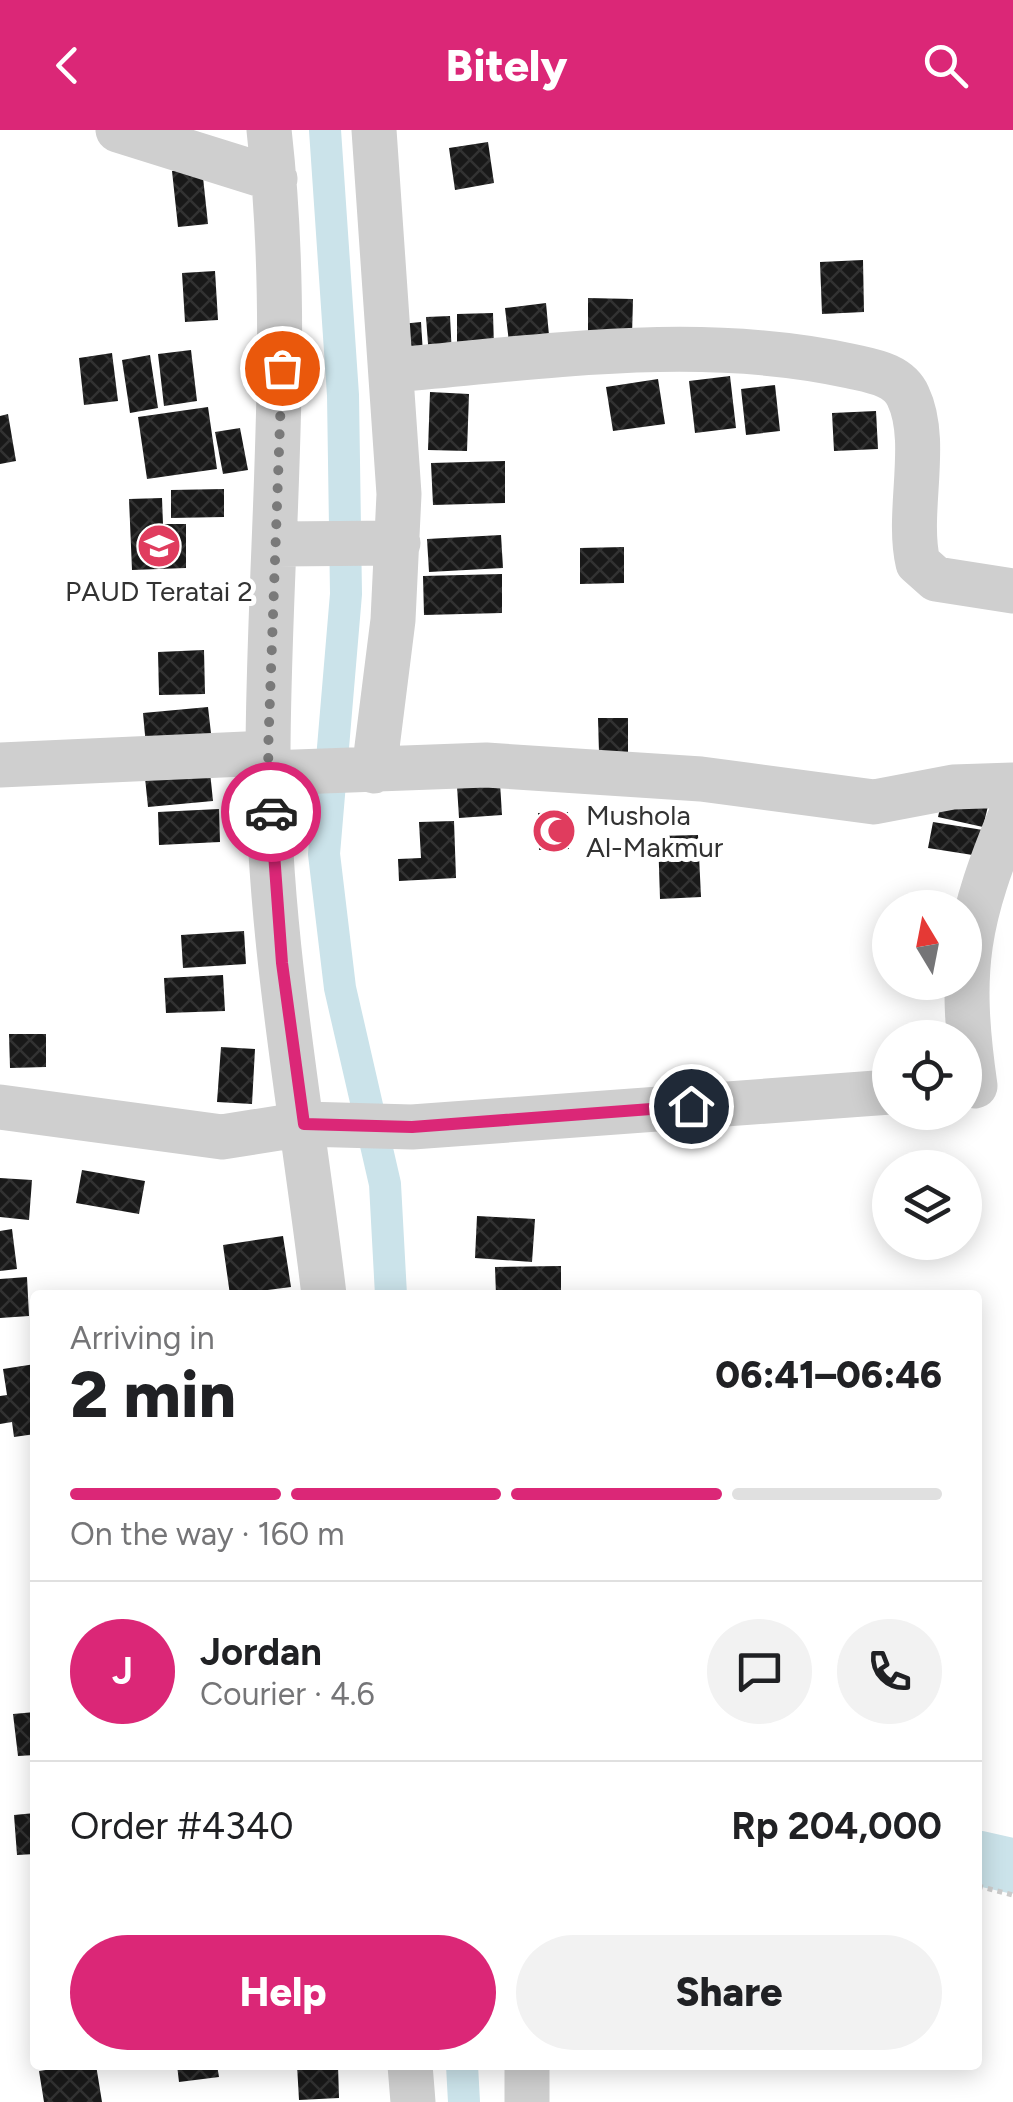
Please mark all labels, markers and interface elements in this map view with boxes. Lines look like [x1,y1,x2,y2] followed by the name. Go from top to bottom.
[40,38,95,93] icon: back
[446,38,567,92] text: Bitely
[918,38,973,93] icon: search
[240,326,325,411] pin
[255,341,310,396] icon: bag
[136,523,182,569] school or university icon: PAUD Teratai 2
[65,574,253,608] place label: PAUD Teratai 2
[221,762,321,862] courier
[244,785,299,840] icon: car
[586,798,724,864] place label: Mushola Al-Makmur
[531,808,577,854] mosque icon: Mushola Al-Makmur
[872,890,982,1000] north arrow
[872,890,982,1260] map controls
[872,1020,982,1130] button: locate
[649,1064,734,1149] pin
[664,1079,719,1134] icon: home
[872,1150,982,1260] button: layers
[70,1319,215,1357] text: Arriving in
[715,1352,942,1398] text: 06:41–06:46
[70,1355,236,1433] text: 2 min
[70,1515,344,1553] text: On the way · 160 m
[707,1619,812,1724] button: chat
[837,1619,942,1724] button: phone
[200,1629,322,1675] text: Jordan
[112,1648,133,1694] text: J
[200,1675,375,1713] text: Courier · 4.6
[70,1803,294,1849] text: Order #4340
[731,1803,942,1849] text: Rp 204,000
[70,1935,496,2050] button: Help
[516,1935,942,2050] button: Share

